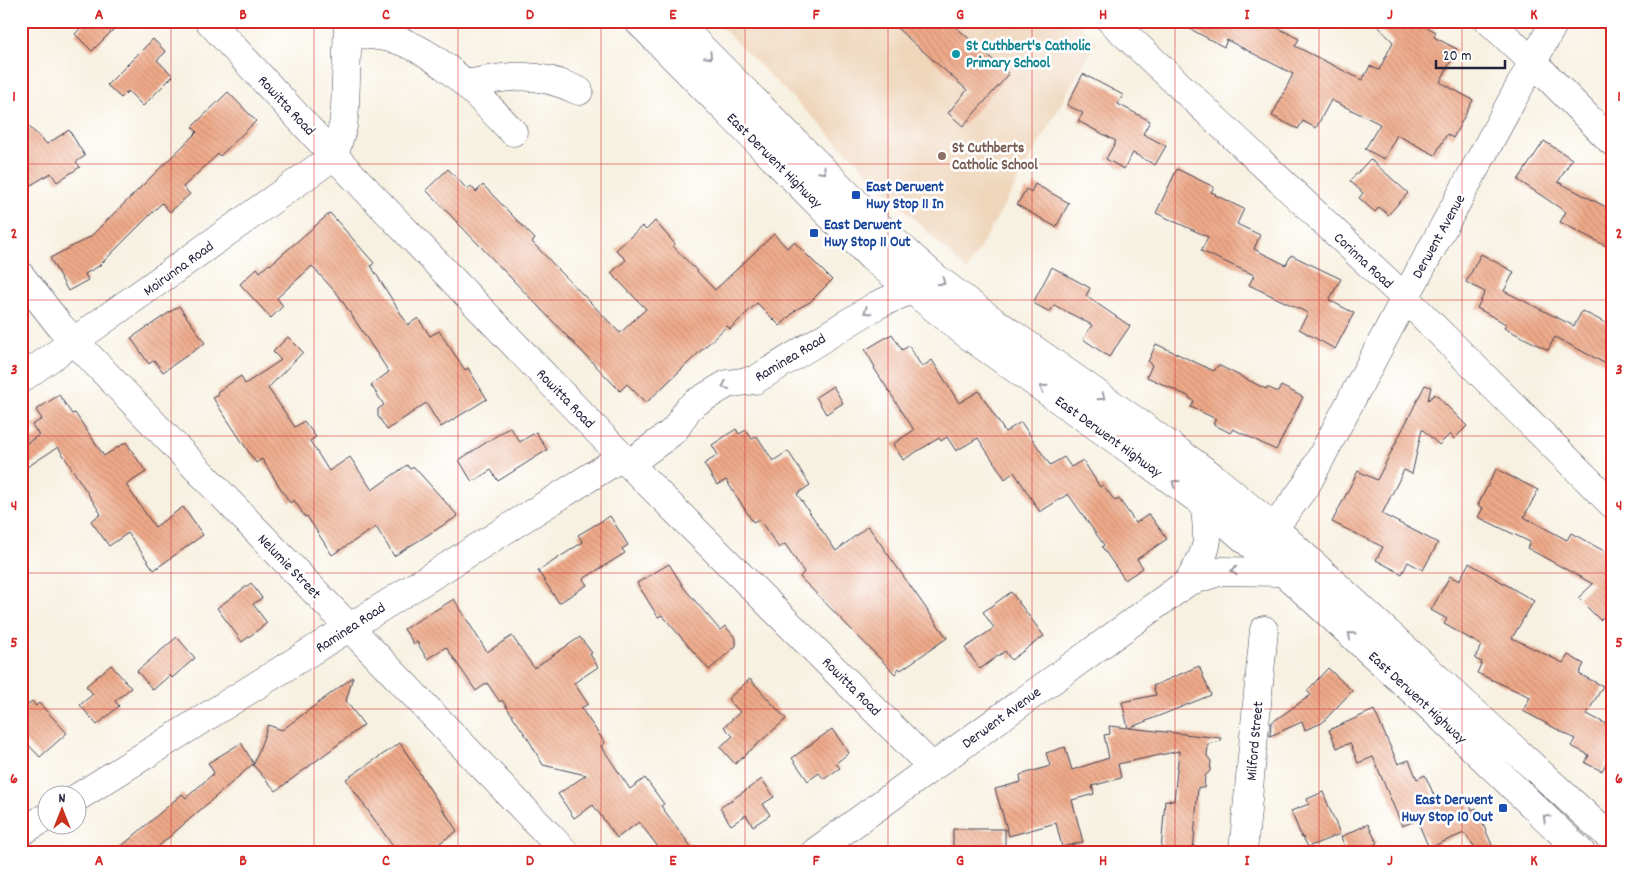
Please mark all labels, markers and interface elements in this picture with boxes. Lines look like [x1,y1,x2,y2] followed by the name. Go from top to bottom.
[95,4,104,27] text: A
[239,4,247,27] text: B
[382,4,390,27] text: C
[526,4,535,27] text: D
[669,4,677,27] text: E
[812,4,820,27] text: F
[956,4,964,27] text: G
[1099,4,1107,27] text: H
[1245,4,1251,27] text: I
[1387,4,1393,27] text: J
[1530,4,1538,27] text: K
[966,36,1091,75] place label: St Cuthbert's Catholic Primary School
[1436,38,1504,70] scale bar
[1443,46,1471,68] text: 20 m
[950,48,962,60] marker: St Cuthbert's Catholic Primary School
[703,50,712,59] one-way arrow
[252,71,319,142] street label: Rowitta Road
[12,86,16,109] text: 1
[1617,86,1621,109] text: 1
[721,108,827,215] street label: East Derwent Highway
[952,138,1038,177] place label: St Cuthberts Catholic School
[936,150,948,162] marker: St Cuthberts Catholic School
[817,166,826,175] one-way arrow
[866,177,944,216] place label: East Derwent Hwy Stop 11 In
[850,189,862,201] marker: East Derwent Hwy Stop 11 In
[1408,191,1472,283] street label: Derwent Avenue
[824,215,911,254] place label: East Derwent Hwy Stop 11 Out
[11,223,18,246] text: 2
[1616,223,1623,246] text: 2
[808,227,820,239] marker: East Derwent Hwy Stop 11 Out
[1328,228,1397,295] street label: Corinna Road
[139,236,219,303] street label: Moirunna Road
[936,276,946,285] one-way arrow
[863,305,873,314] one-way arrow
[751,329,831,389] street label: Raminea Road
[10,359,18,382] text: 3
[1615,359,1623,382] text: 3
[530,364,599,434] street label: Rowitta Road
[721,380,730,391] one-way arrow
[1040,386,1049,394] one-way arrow
[1050,391,1167,485] street label: East Derwent Highway
[1097,391,1106,400] one-way arrow
[1171,480,1181,489] one-way arrow
[11,495,17,518] text: 4
[1616,495,1622,518] text: 4
[252,530,326,605] street label: Nelumie Street
[1230,566,1238,576] one-way arrow
[312,598,390,660] street label: Raminea Road
[10,632,18,655] text: 5
[1348,632,1357,641] one-way arrow
[1615,632,1623,655] text: 5
[1362,647,1472,751] street label: East Derwent Highway
[816,653,885,722] street label: Rowitta Road
[958,682,1047,755] street label: Derwent Avenue
[1242,700,1270,782] street label: Milford Street
[10,768,18,791] text: 6
[1615,768,1623,791] text: 6
[38,786,88,836] north arrow
[59,789,66,809] text: N
[1401,790,1493,829] place label: East Derwent Hwy Stop 10 Out
[1497,802,1509,814] marker: East Derwent Hwy Stop 10 Out
[1543,815,1552,824] one-way arrow
[95,850,104,873] text: A
[239,850,247,873] text: B
[382,850,390,873] text: C
[526,850,535,873] text: D
[669,850,677,873] text: E
[812,850,820,873] text: F
[956,850,964,873] text: G
[1099,850,1107,873] text: H
[1245,850,1251,873] text: I
[1387,850,1393,873] text: J
[1530,850,1538,873] text: K

